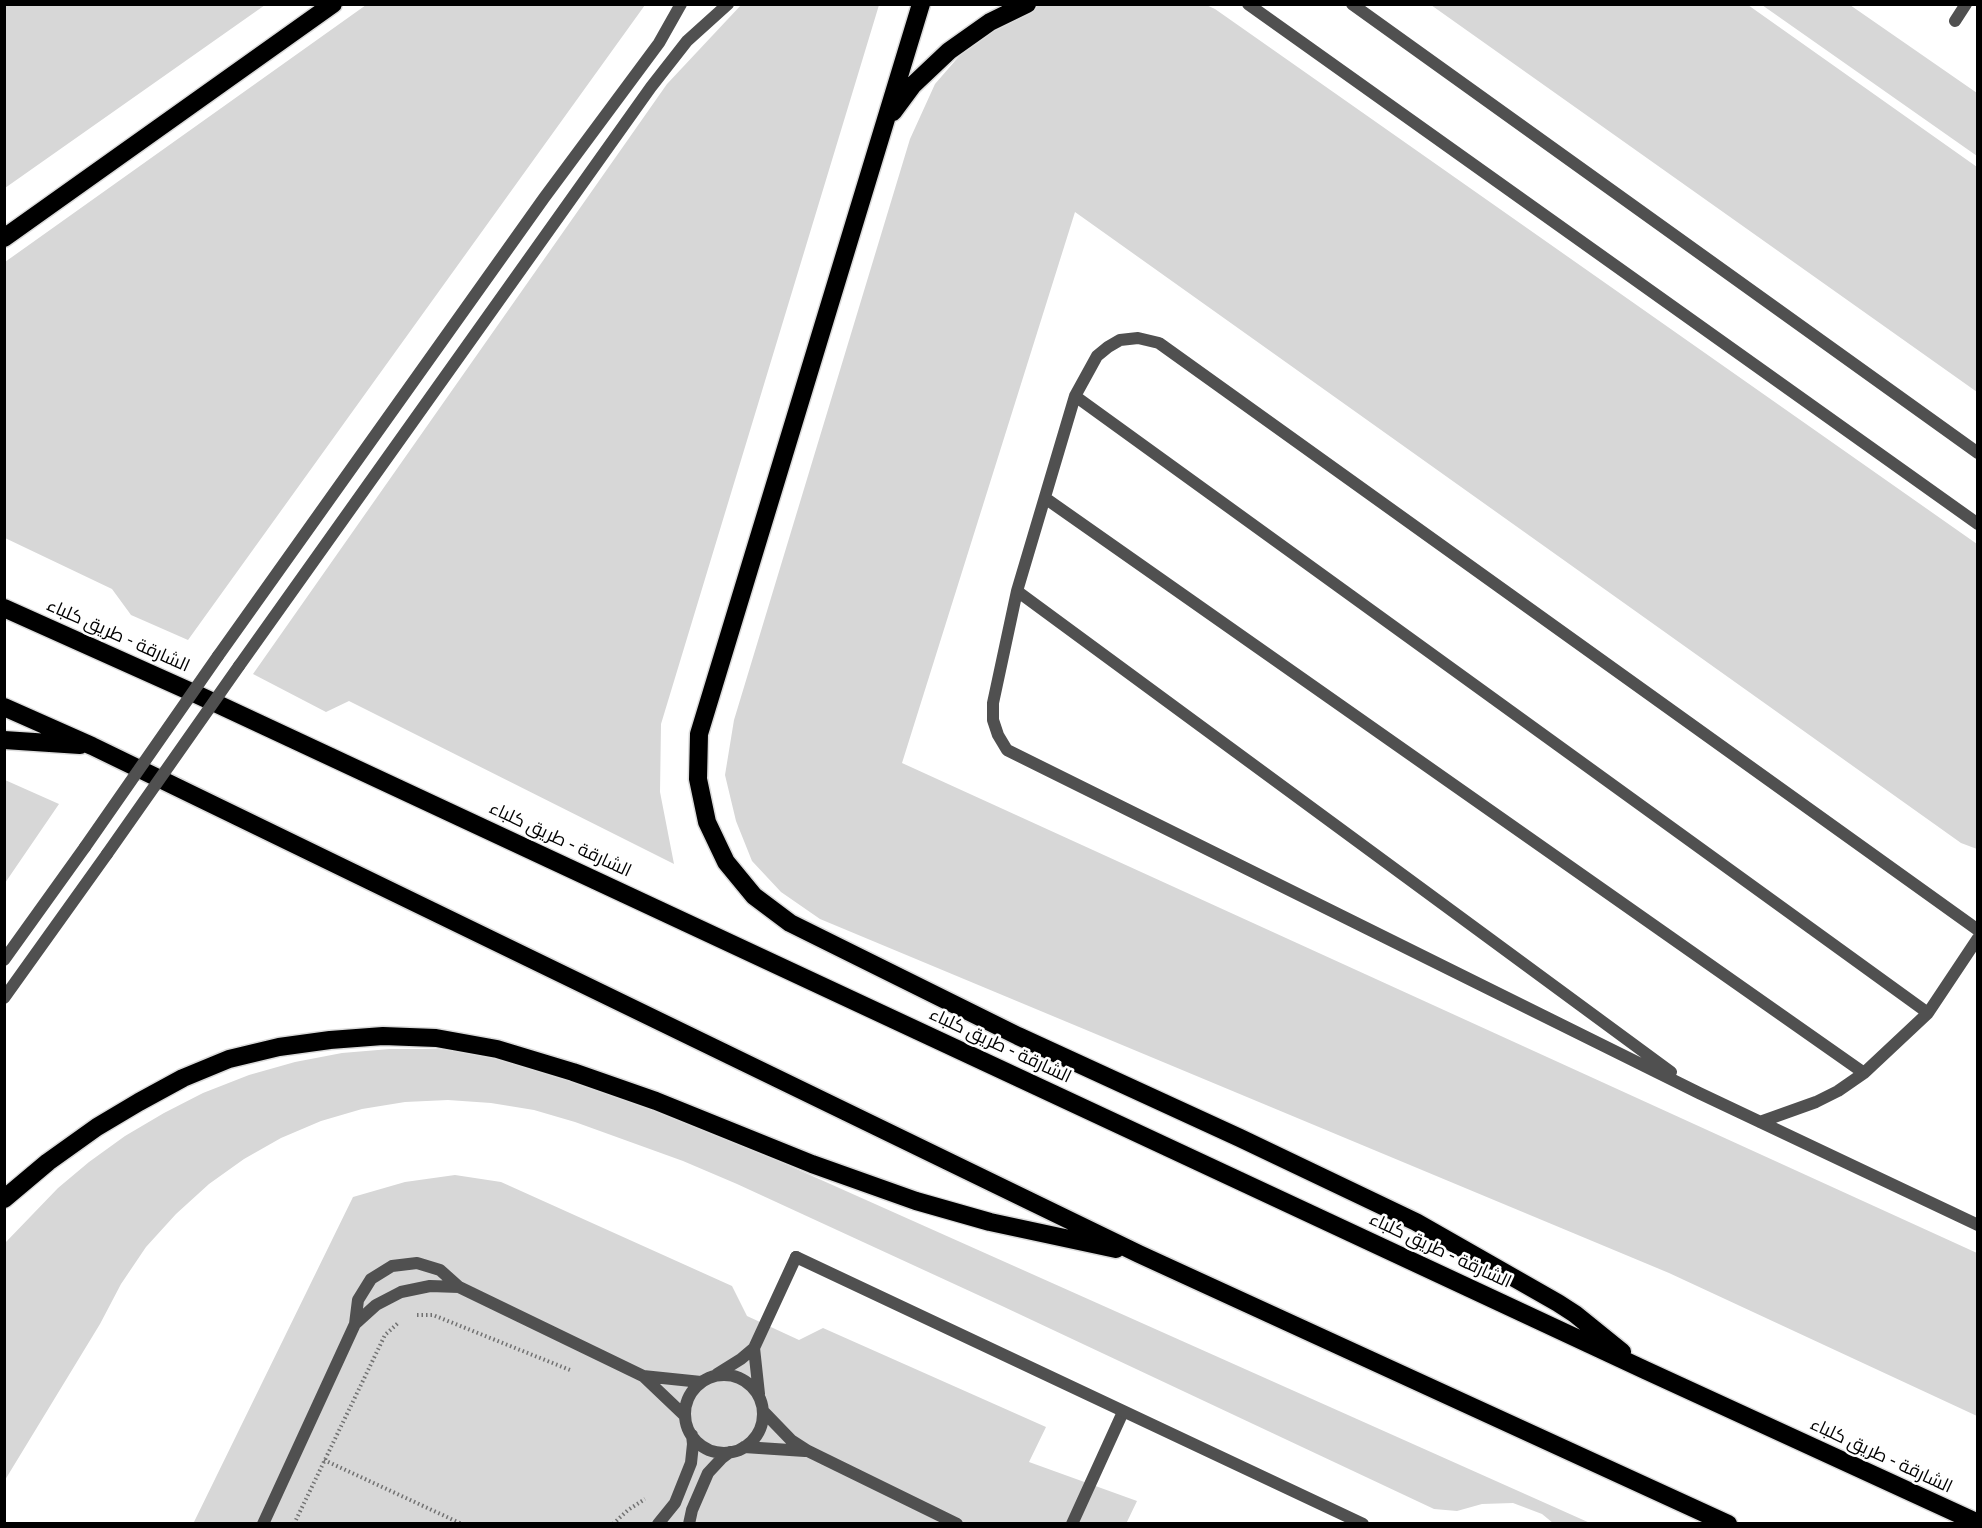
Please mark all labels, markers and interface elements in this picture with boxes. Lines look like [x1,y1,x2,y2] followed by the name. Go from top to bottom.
[43,595,193,677] street label: الشارقة - طريق كلباء
[486,798,634,882] street label: الشارقة - طريق كلباء
[926,1004,1074,1088] street label: الشارقة - طريق كلباء
[1366,1209,1514,1293] street label: الشارقة - طريق كلباء
[1807,1414,1955,1498] street label: الشارقة - طريق كلباء

